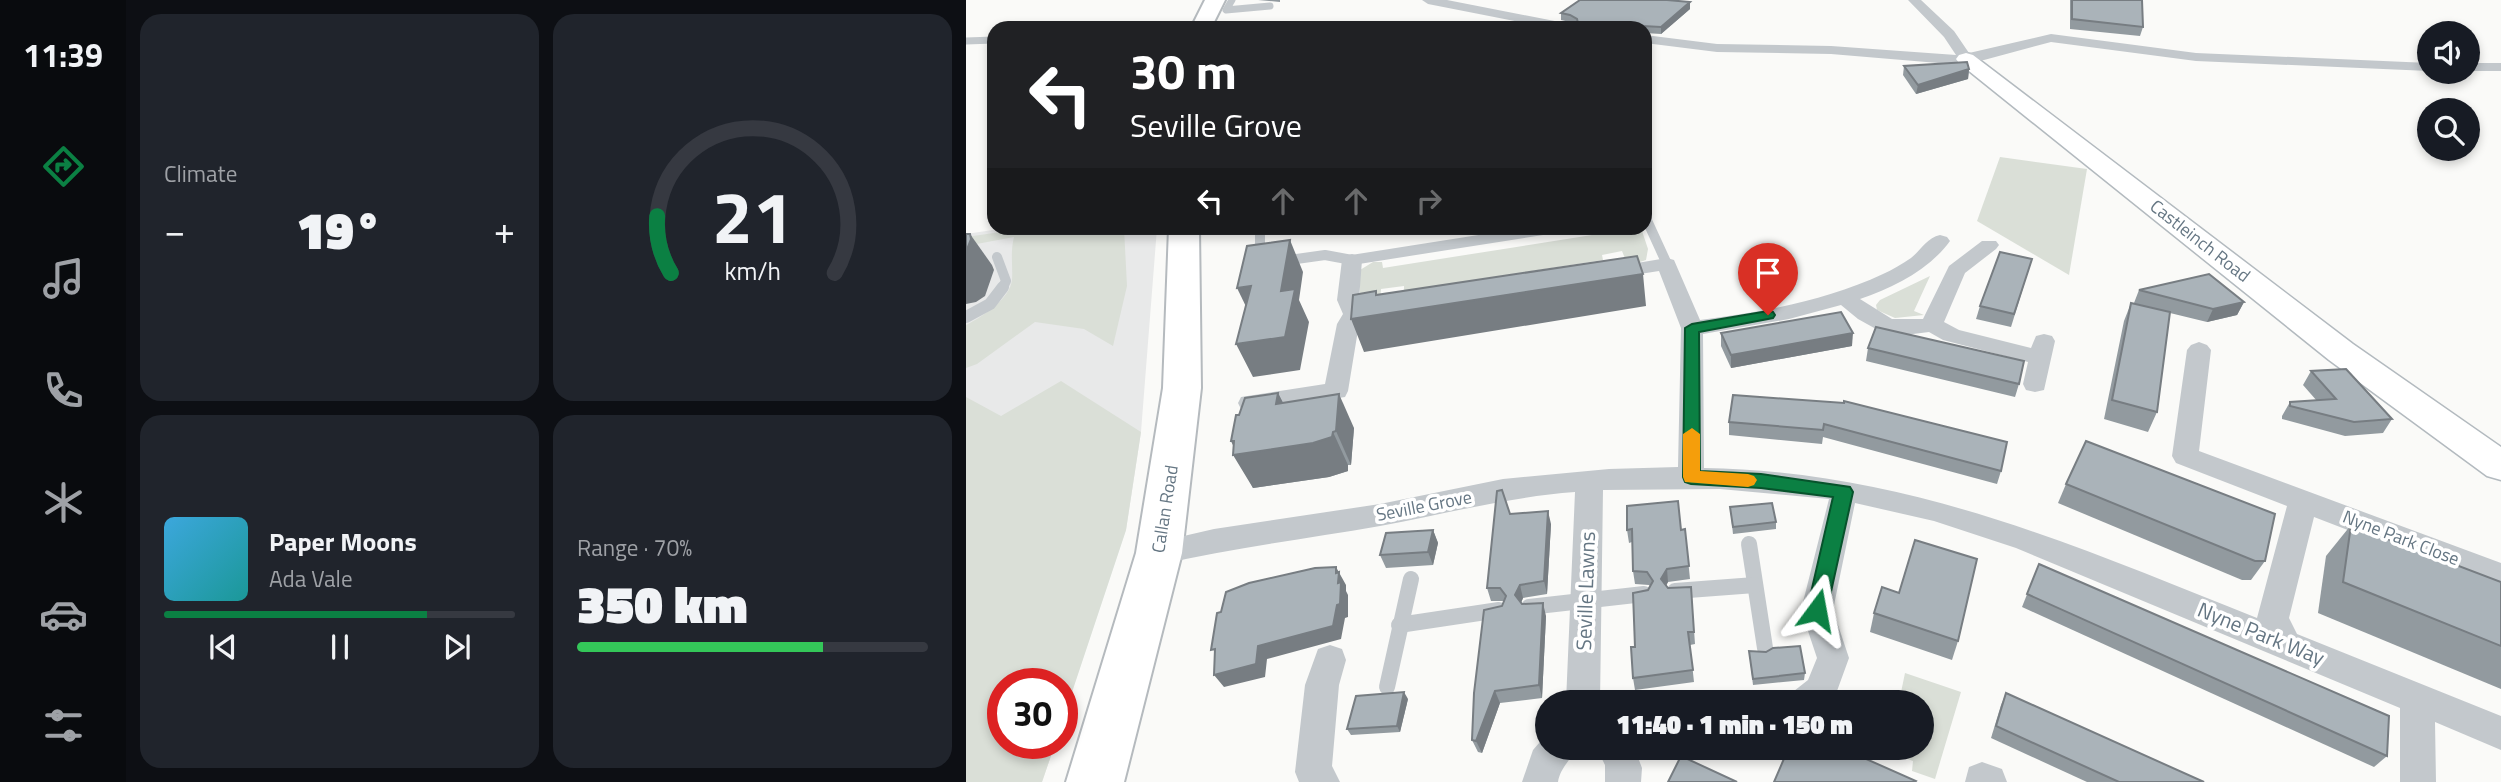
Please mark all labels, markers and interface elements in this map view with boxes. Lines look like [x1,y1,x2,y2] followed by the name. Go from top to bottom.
[2417,21,2480,161] map controls
[2417,21,2480,84] button: sound
[23,31,103,79] text: 11:39
[1130,33,1237,108] text: 30 m
[1015,49,1106,140] icon: left
[2417,98,2480,161] button: search
[1130,101,1302,149] text: Seville Grove
[39,142,88,191] icon: directions
[164,156,237,191] text: Climate
[712,162,793,272] text: 21
[1191,182,1229,220] icon: left
[1264,182,1302,220] icon: ahead
[1337,182,1375,220] icon: ahead
[1410,182,1448,220] icon: right
[297,190,382,269] text: 19°
[2144,193,2256,288] street label: Castleinch Road
[164,201,185,259] text: −
[494,201,515,259] text: +
[1738,243,1798,315] pin
[724,252,781,290] text: km/h
[39,254,88,303] icon: music
[1749,254,1787,292] icon: arrive
[39,366,88,415] icon: phone
[1144,463,1185,555] street label: Callan Road
[39,478,88,527] icon: climate
[1374,483,1474,528] street label: Seville Grove
[2339,503,2463,572] street label: Nyne Park Close
[269,522,417,561] text: Paper Moons
[577,530,692,565] text: Range · 70%
[1567,531,1603,651] street label: Seville Lawns
[269,561,353,596] text: Ada Vale
[577,564,748,643] text: 350 km
[1780,573,1854,647] position arrow
[39,590,88,639] icon: car
[2193,593,2330,673] street label: Nyne Park Way
[204,628,242,666] icon: previous
[321,628,359,666] icon: pause
[438,628,476,666] icon: next
[987,668,1078,759] speed limit sign: 30
[39,701,88,750] icon: filters
[1616,705,1853,744] text: 11:40 · 1 min · 150 m

